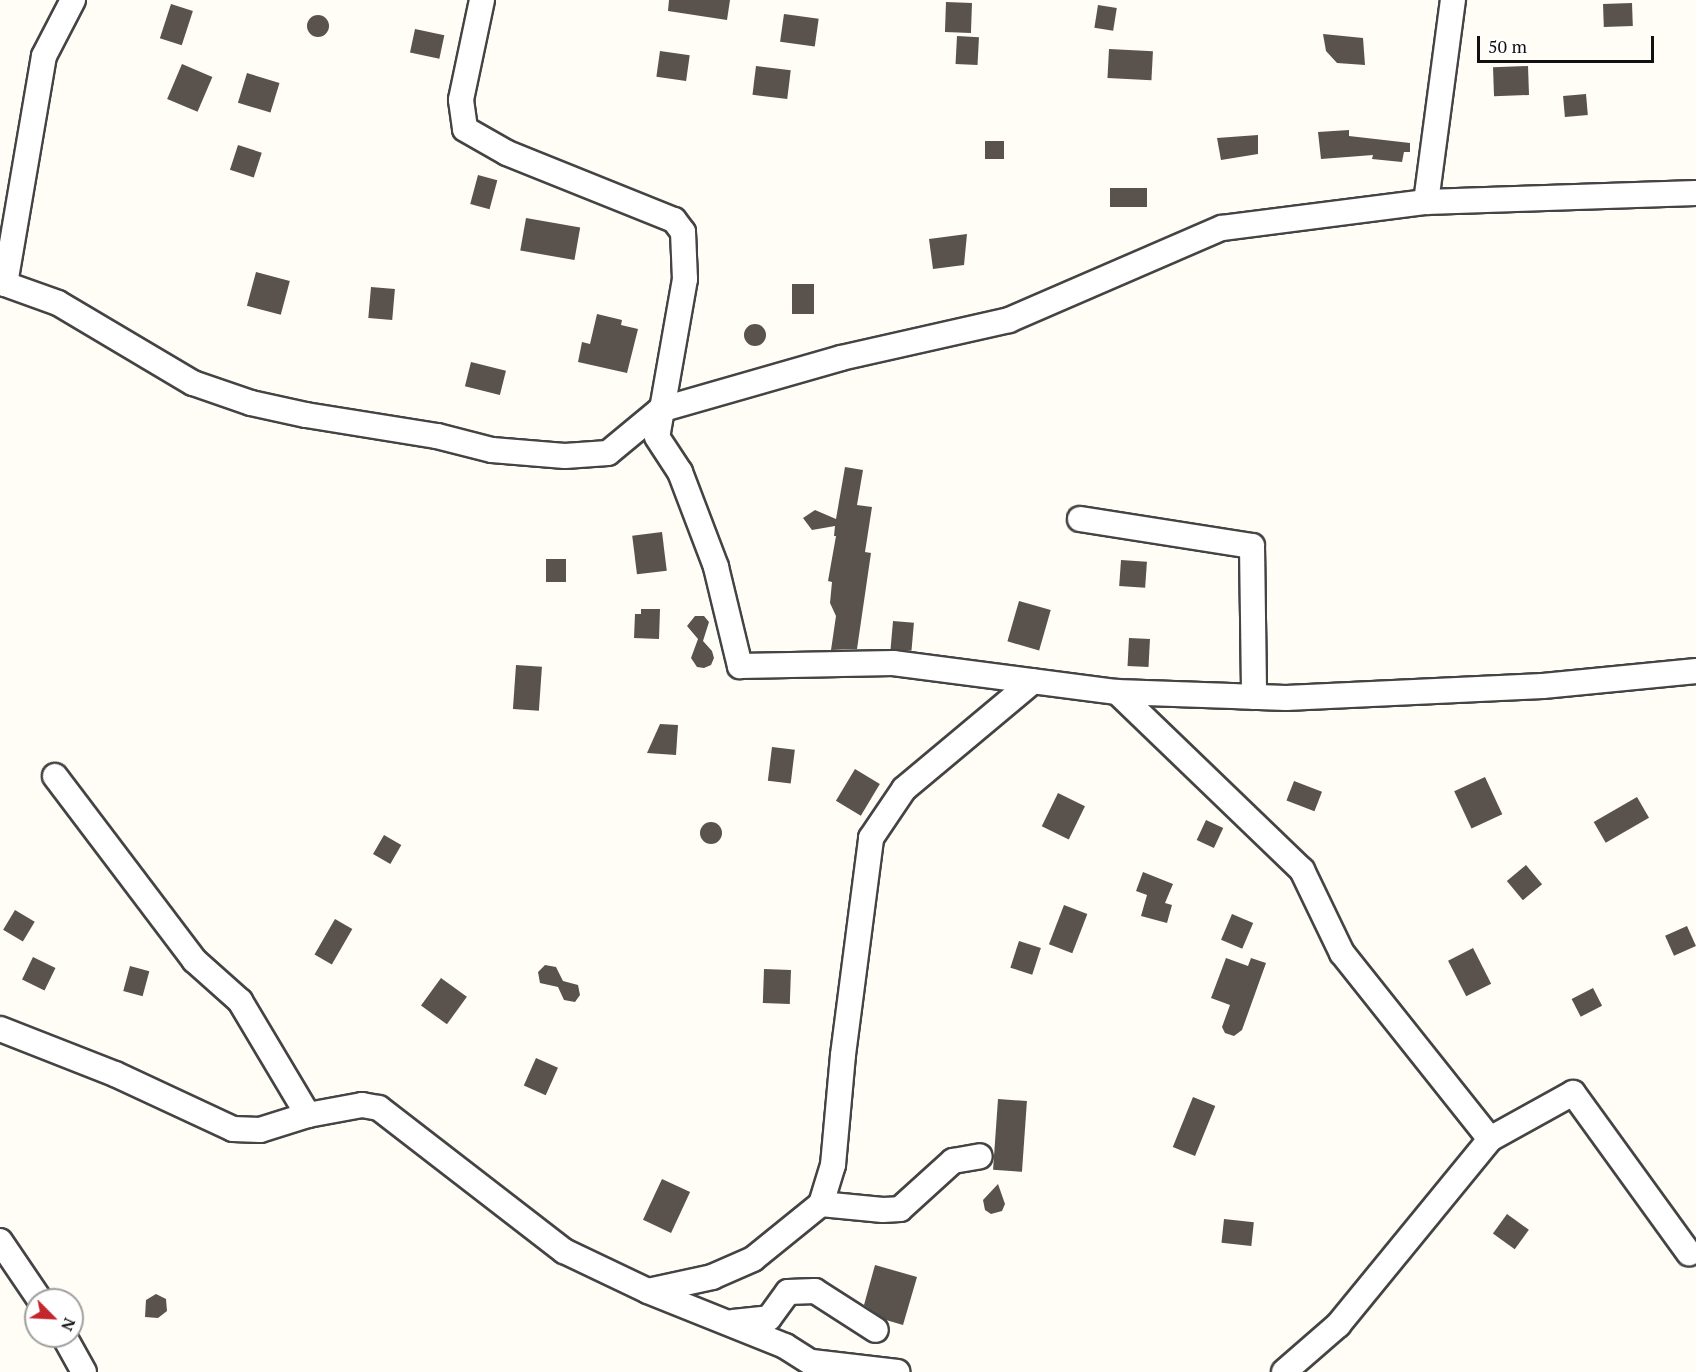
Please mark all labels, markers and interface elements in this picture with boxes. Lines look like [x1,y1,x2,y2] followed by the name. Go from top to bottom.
[1480,24,1657,62] scale bar
[1488,34,1527,58] text: 50 m
[24,1288,84,1348] north arrow
[56,1314,81,1335] text: N

